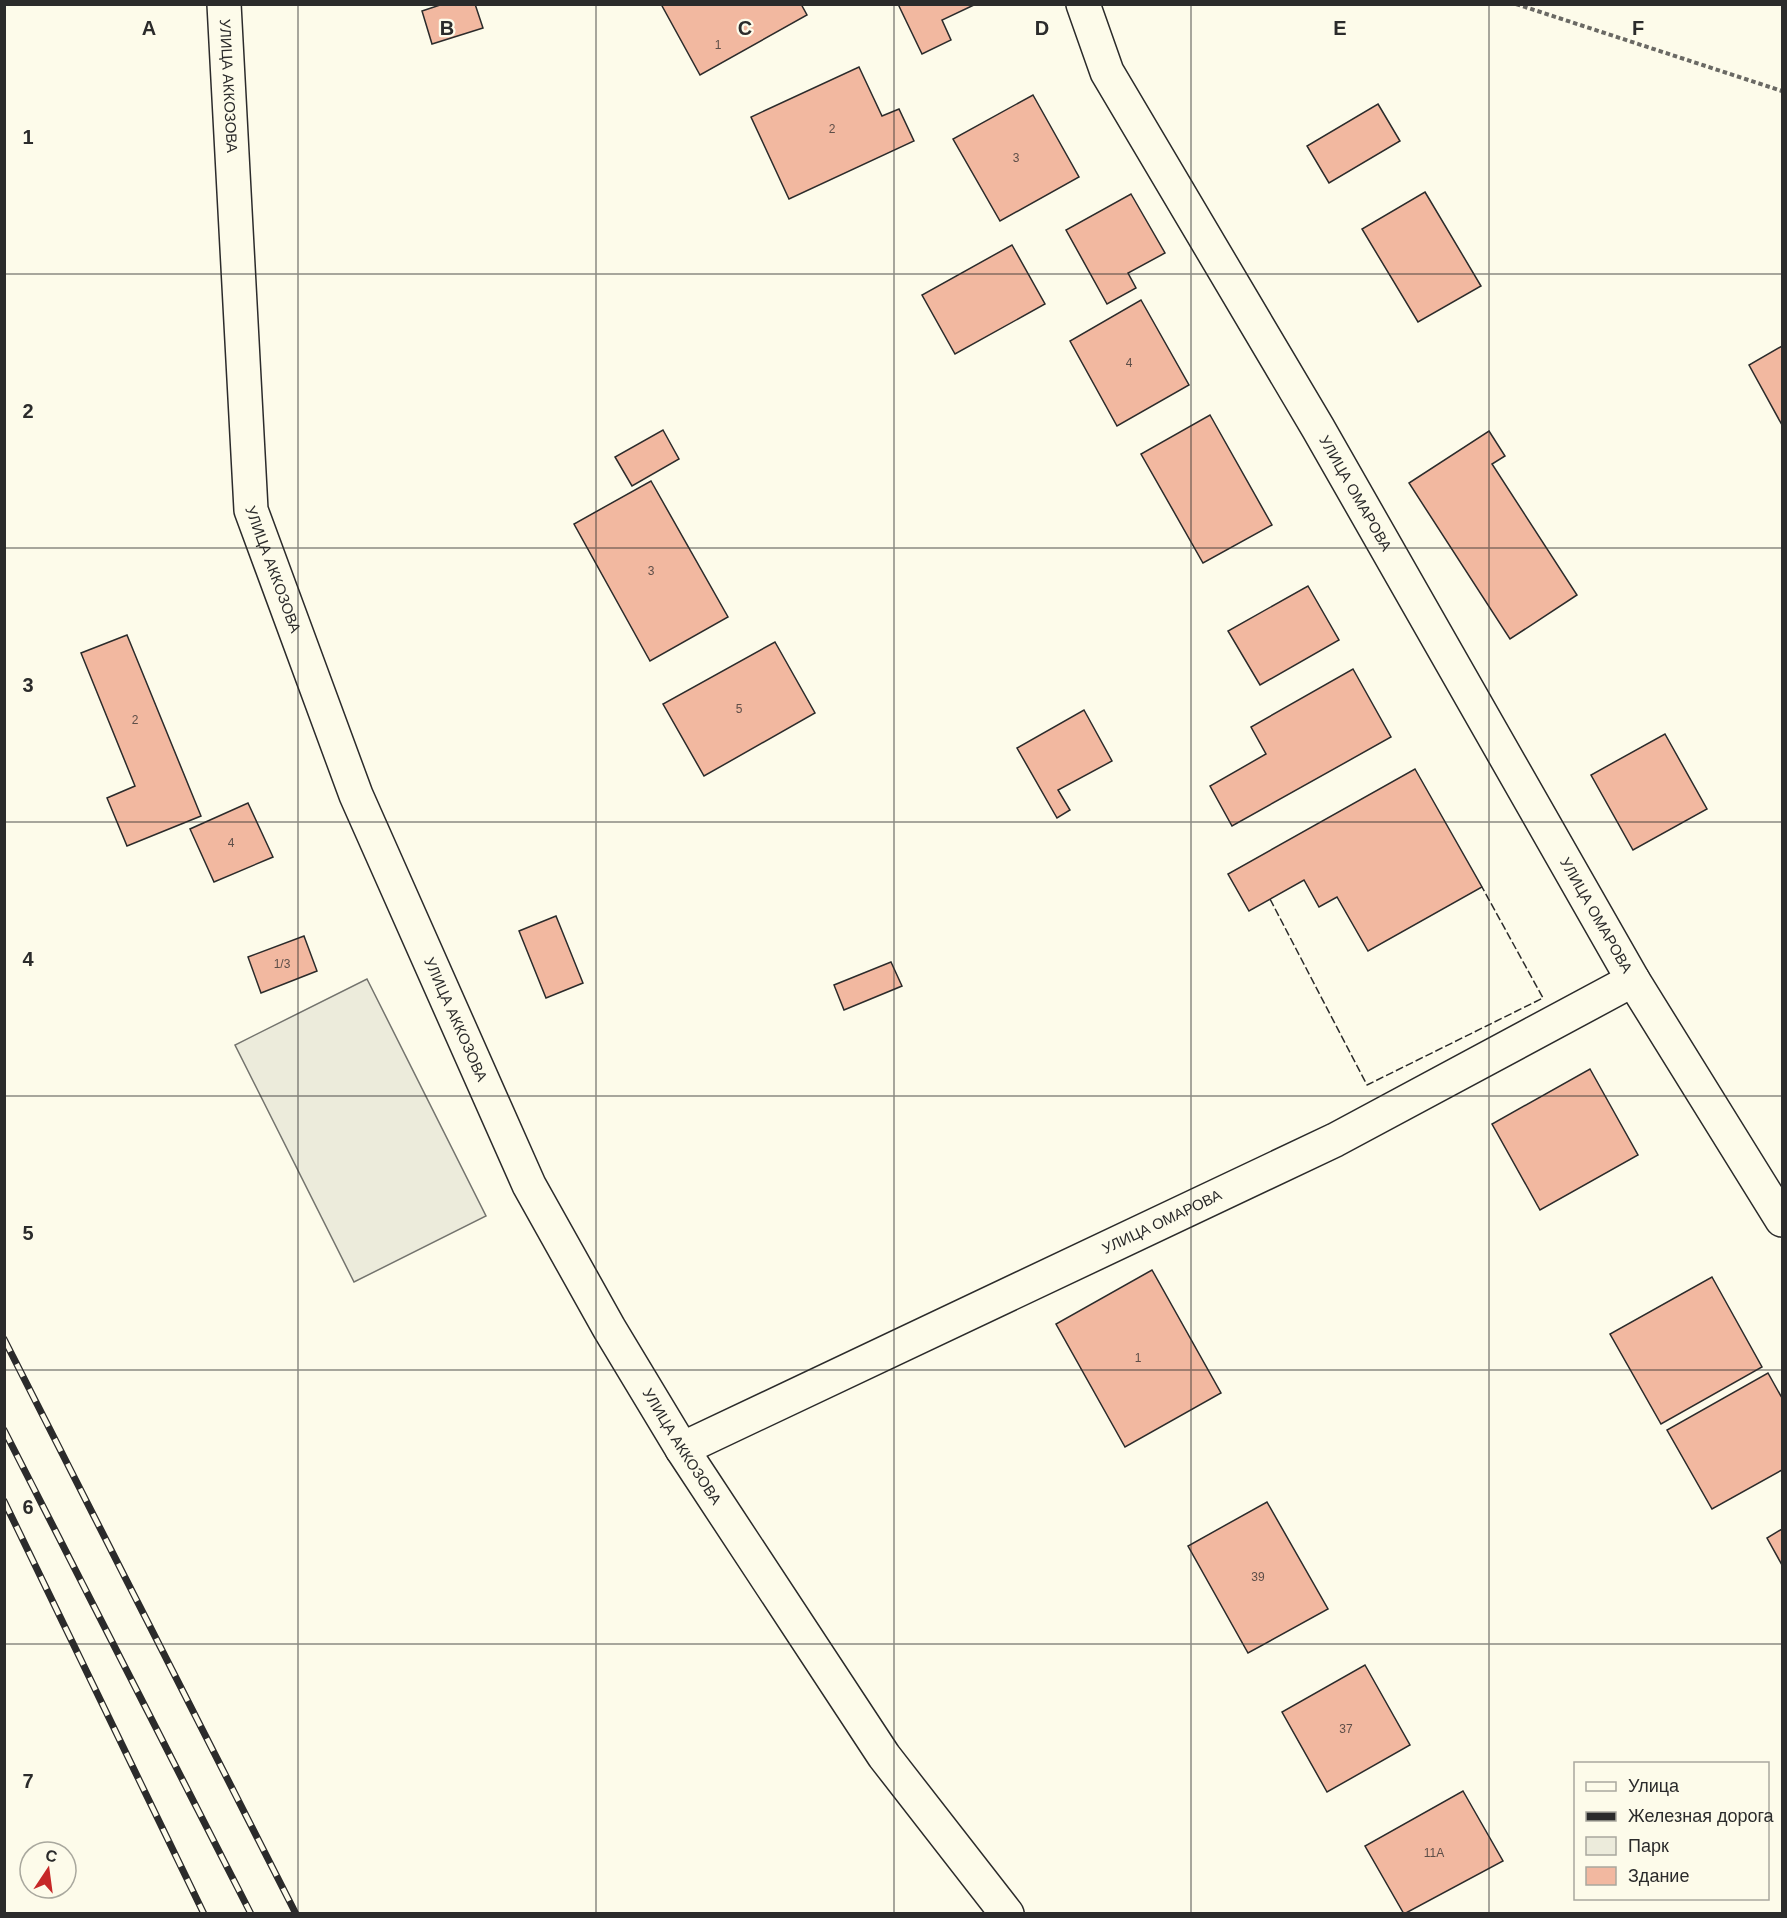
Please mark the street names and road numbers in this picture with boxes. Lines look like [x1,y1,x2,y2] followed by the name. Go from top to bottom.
[217,18,241,153] street label: УЛИЦА АККОЗОВА
[1316,432,1395,554] street label: УЛИЦА ОМАРОВА
[242,503,304,635] street label: УЛИЦА АККОЗОВА
[1557,854,1636,976] street label: УЛИЦА ОМАРОВА
[421,955,491,1084] street label: УЛИЦА АККОЗОВА
[1099,1186,1224,1257] street label: УЛИЦА ОМАРОВА
[639,1385,725,1508] street label: УЛИЦА АККОЗОВА

